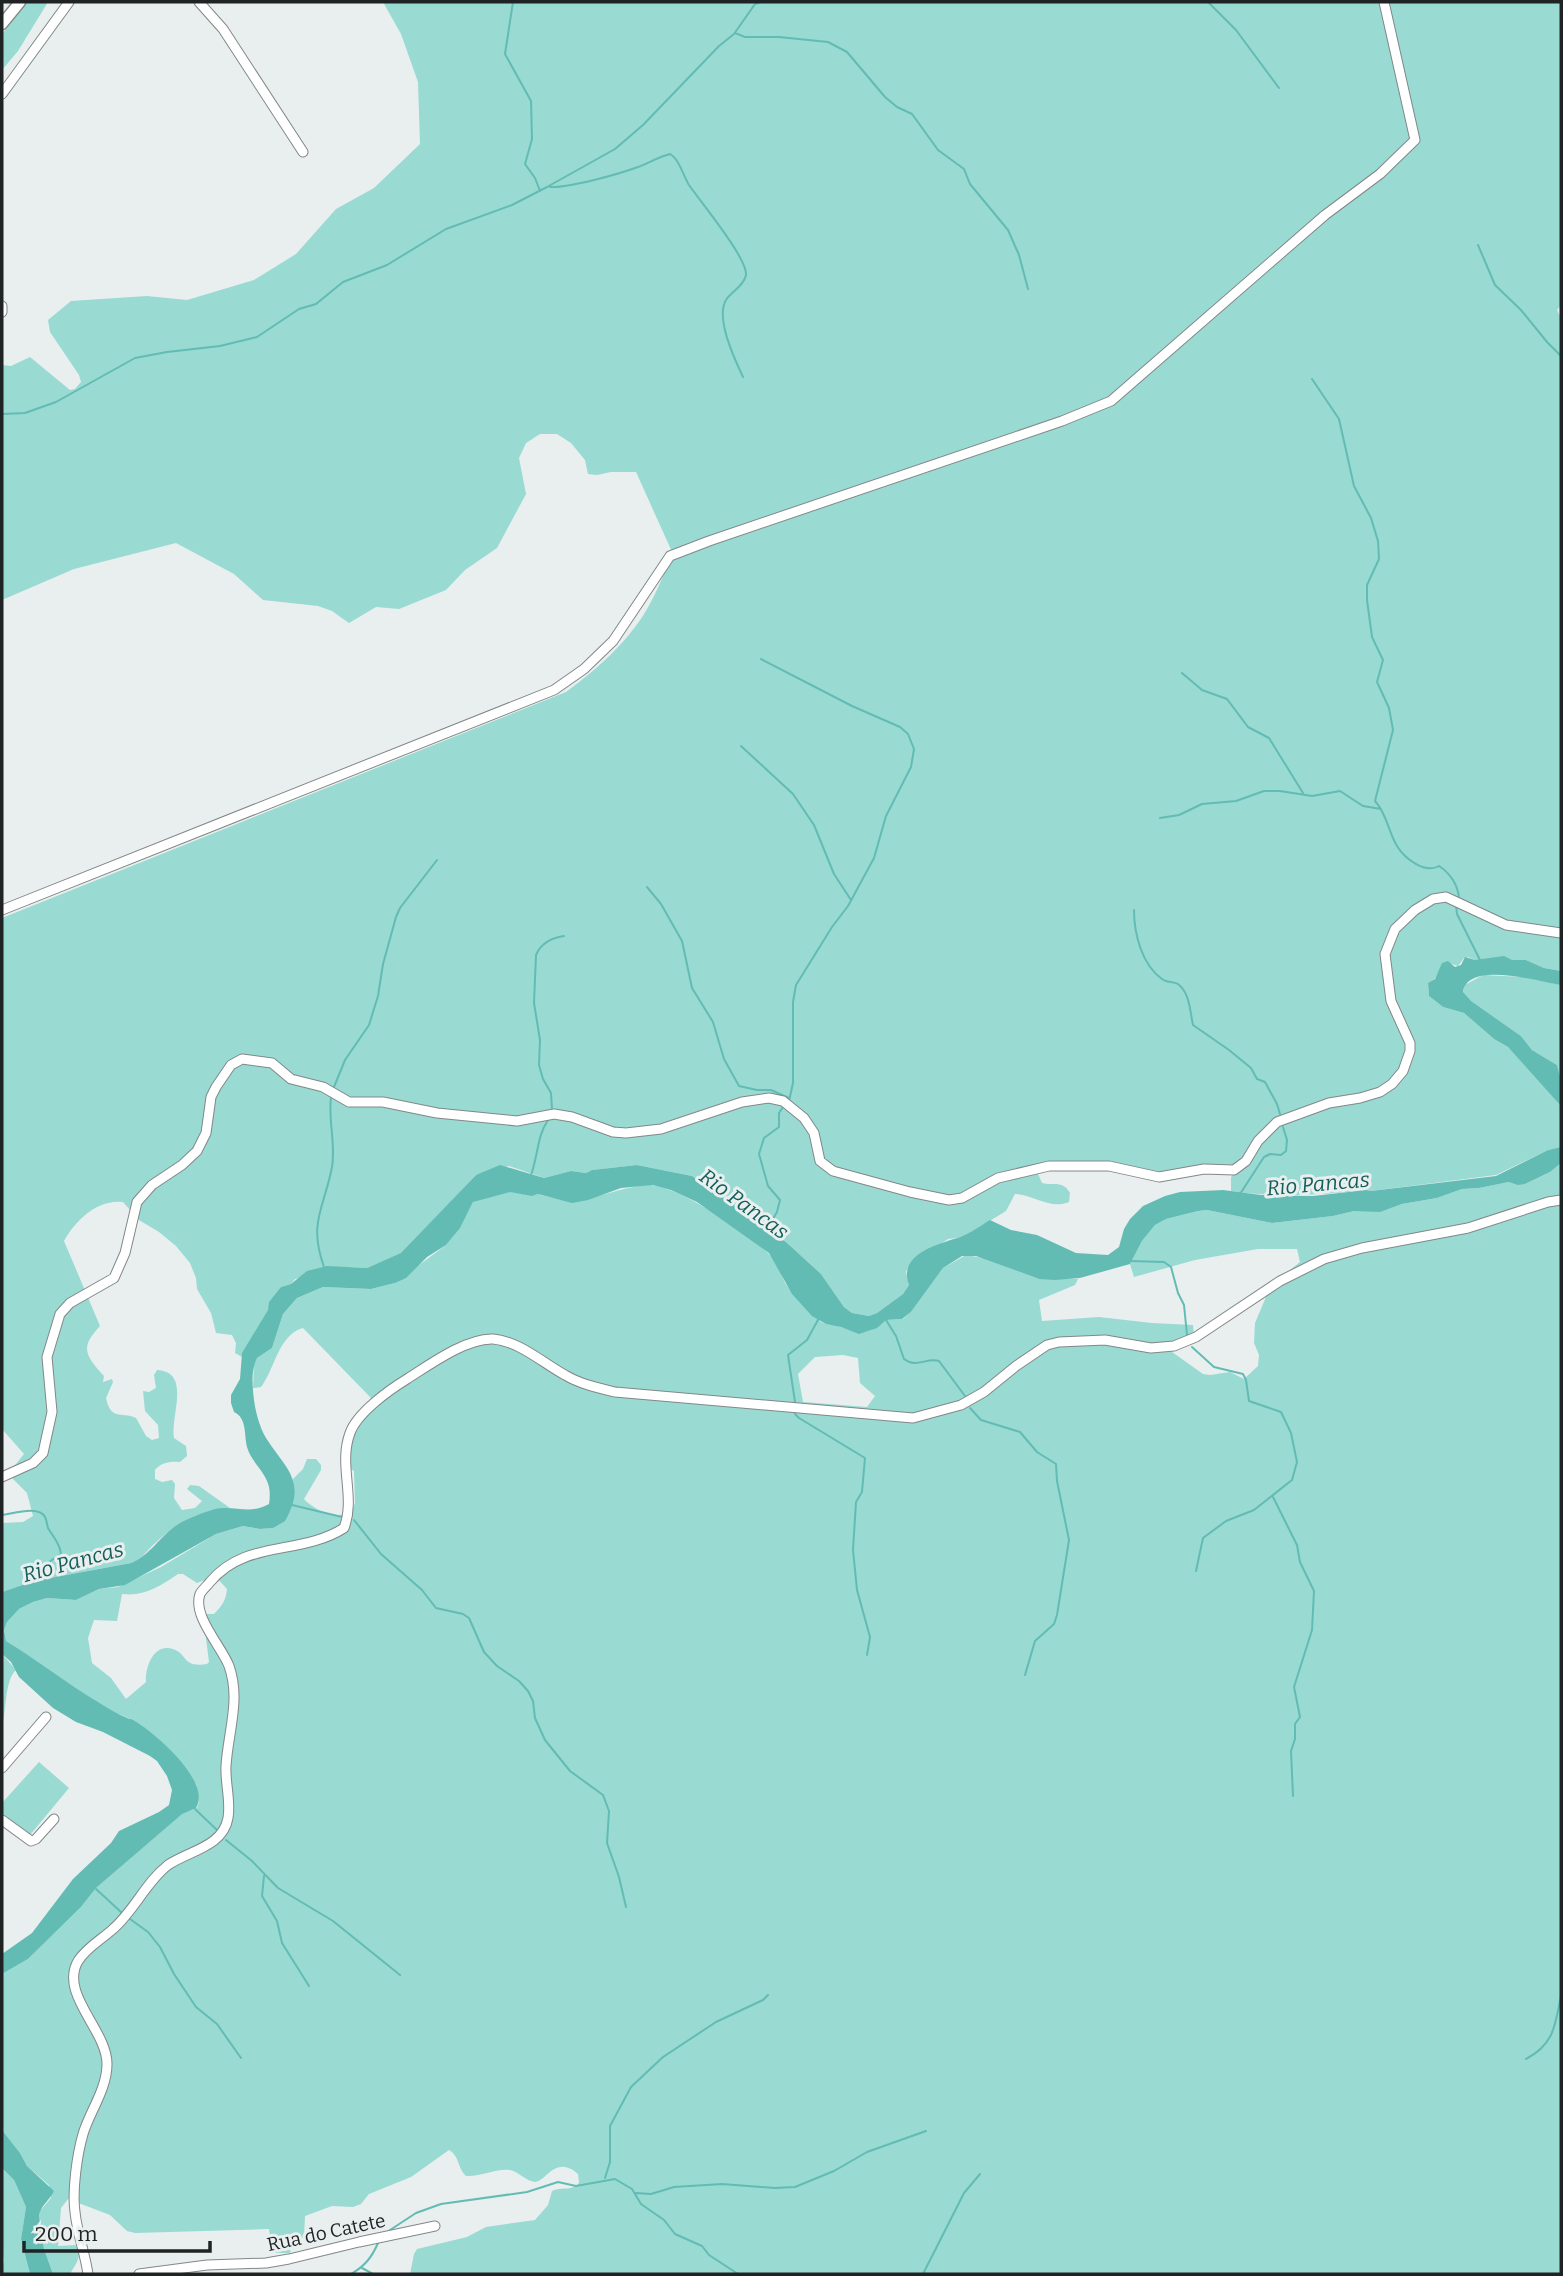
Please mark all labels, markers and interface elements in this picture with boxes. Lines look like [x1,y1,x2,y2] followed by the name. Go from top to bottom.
[694,1163,794,1245] water label: Rio Pancas
[1265,1167,1371,1201] water label: Rio Pancas
[20,1536,126,1588] water label: Rio Pancas
[265,2209,387,2256] street label: Rua do Catete
[24,2210,210,2254] scale bar
[35,2221,98,2247] text: 200 m

